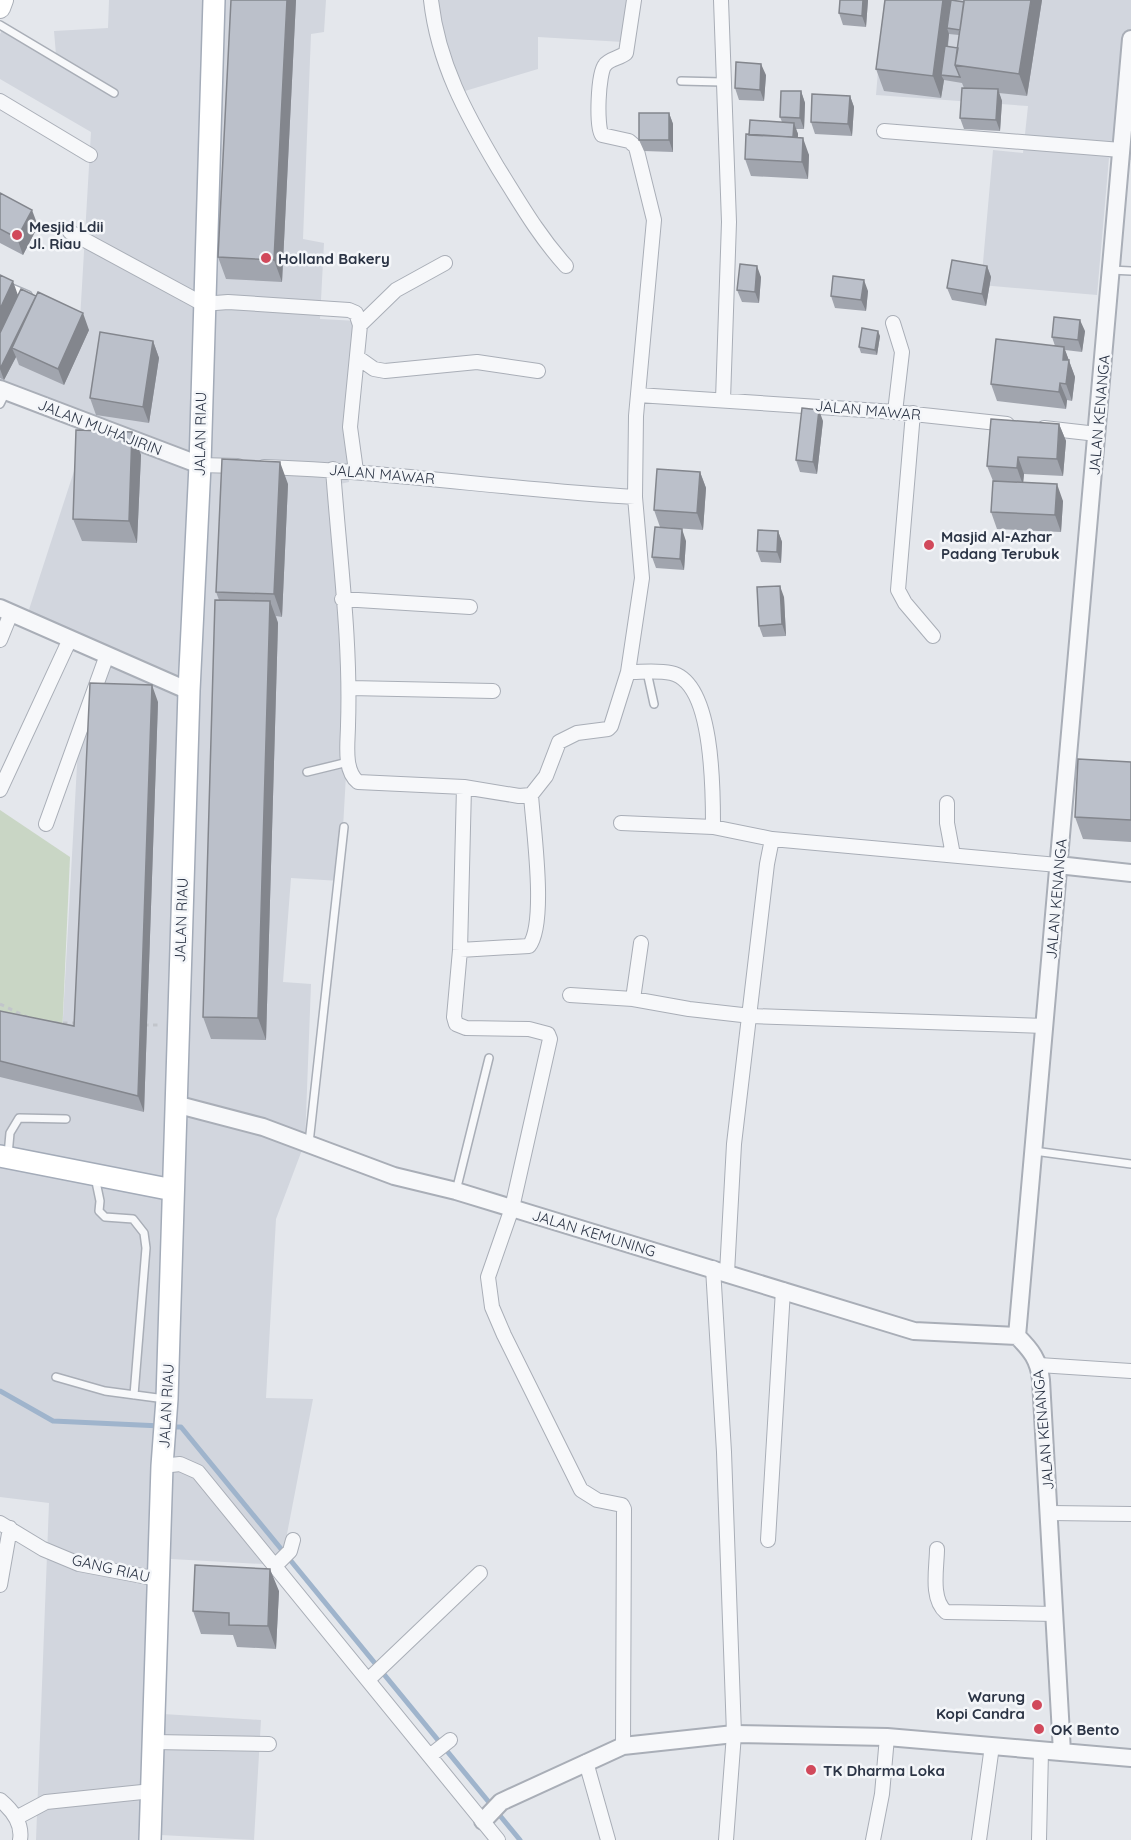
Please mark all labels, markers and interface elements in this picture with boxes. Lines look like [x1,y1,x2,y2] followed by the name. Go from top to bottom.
[29,217,104,253] place label: Mesjid Ldii Jl. Riau
[10,228,24,242] marker: Mesjid Ldii Jl. Riau
[278,249,390,268] place label: Holland Bakery
[259,251,273,265] marker: Holland Bakery
[1084,354,1114,476] street label: JALAN KENANGA
[190,391,210,477] street label: JALAN RIAU
[35,395,165,459] street label: JALAN MUHAJIRIN
[814,396,922,424] street label: JALAN MAWAR
[328,460,436,488] street label: JALAN MAWAR
[941,527,1059,563] place label: Masjid Al-Azhar Padang Terubuk
[922,538,936,552] marker: Masjid Al-Azhar Padang Terubuk
[1041,838,1071,960] street label: JALAN KENANGA
[170,877,192,963] street label: JALAN RIAU
[530,1205,658,1261] street label: JALAN KEMUNING
[154,1363,178,1449] street label: JALAN RIAU
[1028,1369,1058,1491] street label: JALAN KENANGA
[70,1550,152,1586] street label: GANG RIAU
[936,1687,1025,1723] place label: Warung Kopi Candra
[1030,1698,1044,1712] marker: Warung Kopi Candra
[1051,1720,1119,1739] place label: OK Bento
[1032,1722,1046,1736] marker: OK Bento
[823,1761,945,1780] place label: TK Dharma Loka
[804,1763,818,1777] marker: TK Dharma Loka

